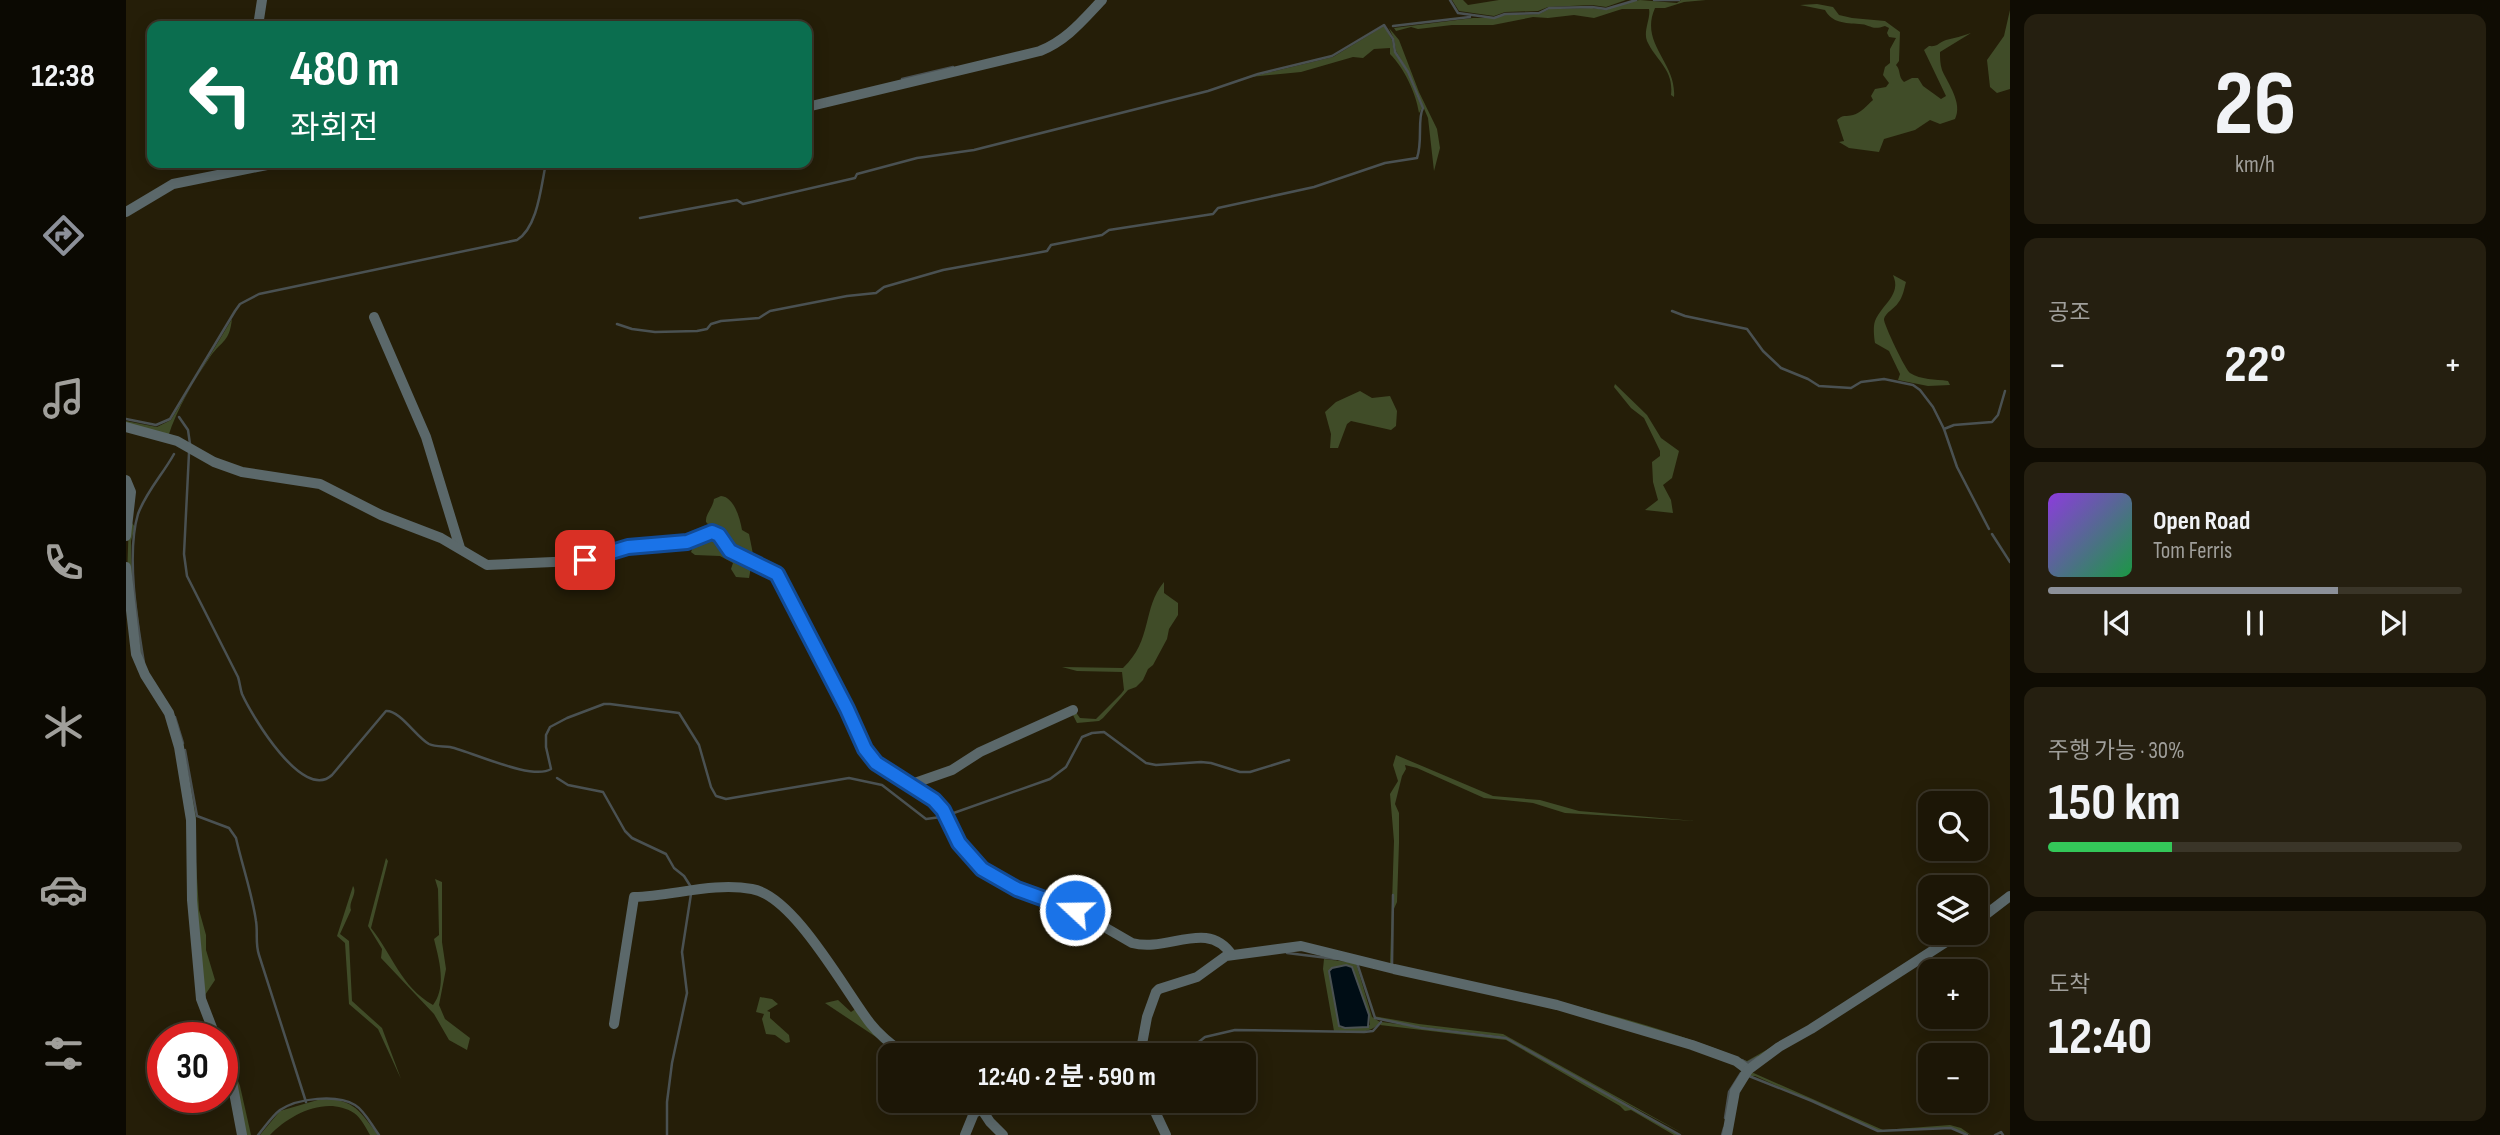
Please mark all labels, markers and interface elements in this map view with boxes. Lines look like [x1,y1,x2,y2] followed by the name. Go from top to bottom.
[290,41,399,100] text: 480 m
[175,49,266,140] icon: left
[2214,51,2296,160] text: 26
[31,57,95,96] text: 12:38
[290,109,378,148] text: 좌회전
[2235,151,2275,179] text: km/h
[39,211,88,260] icon: directions
[2048,299,2090,327] text: 공조
[2224,334,2286,397] text: 22°
[2048,343,2067,388] text: −
[2443,343,2462,388] text: +
[39,374,88,423] icon: music
[2153,506,2250,537] text: Open Road
[555,530,615,590] pin
[2153,537,2232,565] text: Tom Ferris
[39,538,88,587] icon: phone
[566,541,604,579] icon: arrive
[2098,604,2136,642] icon: previous
[2236,604,2274,642] icon: pause
[2374,604,2412,642] icon: next
[39,702,88,751] icon: climate
[2048,737,2185,765] text: 주행 가능 · 30%
[2048,772,2181,835] text: 150 km
[1918,791,1988,1113] map controls
[1918,791,1988,861] button: search
[39,865,88,914] icon: car
[1038,873,1112,947] position arrow
[1918,875,1988,945] button: layers
[1918,959,1988,1029] button: +
[2048,971,2090,999] text: 도착
[2048,1006,2152,1069] text: 12:40
[147,1022,238,1113] speed limit sign: 30
[39,1029,88,1078] icon: filters
[1918,1043,1988,1113] button: −
[978,1062,1156,1093] text: 12:40 · 2 분 · 590 m

